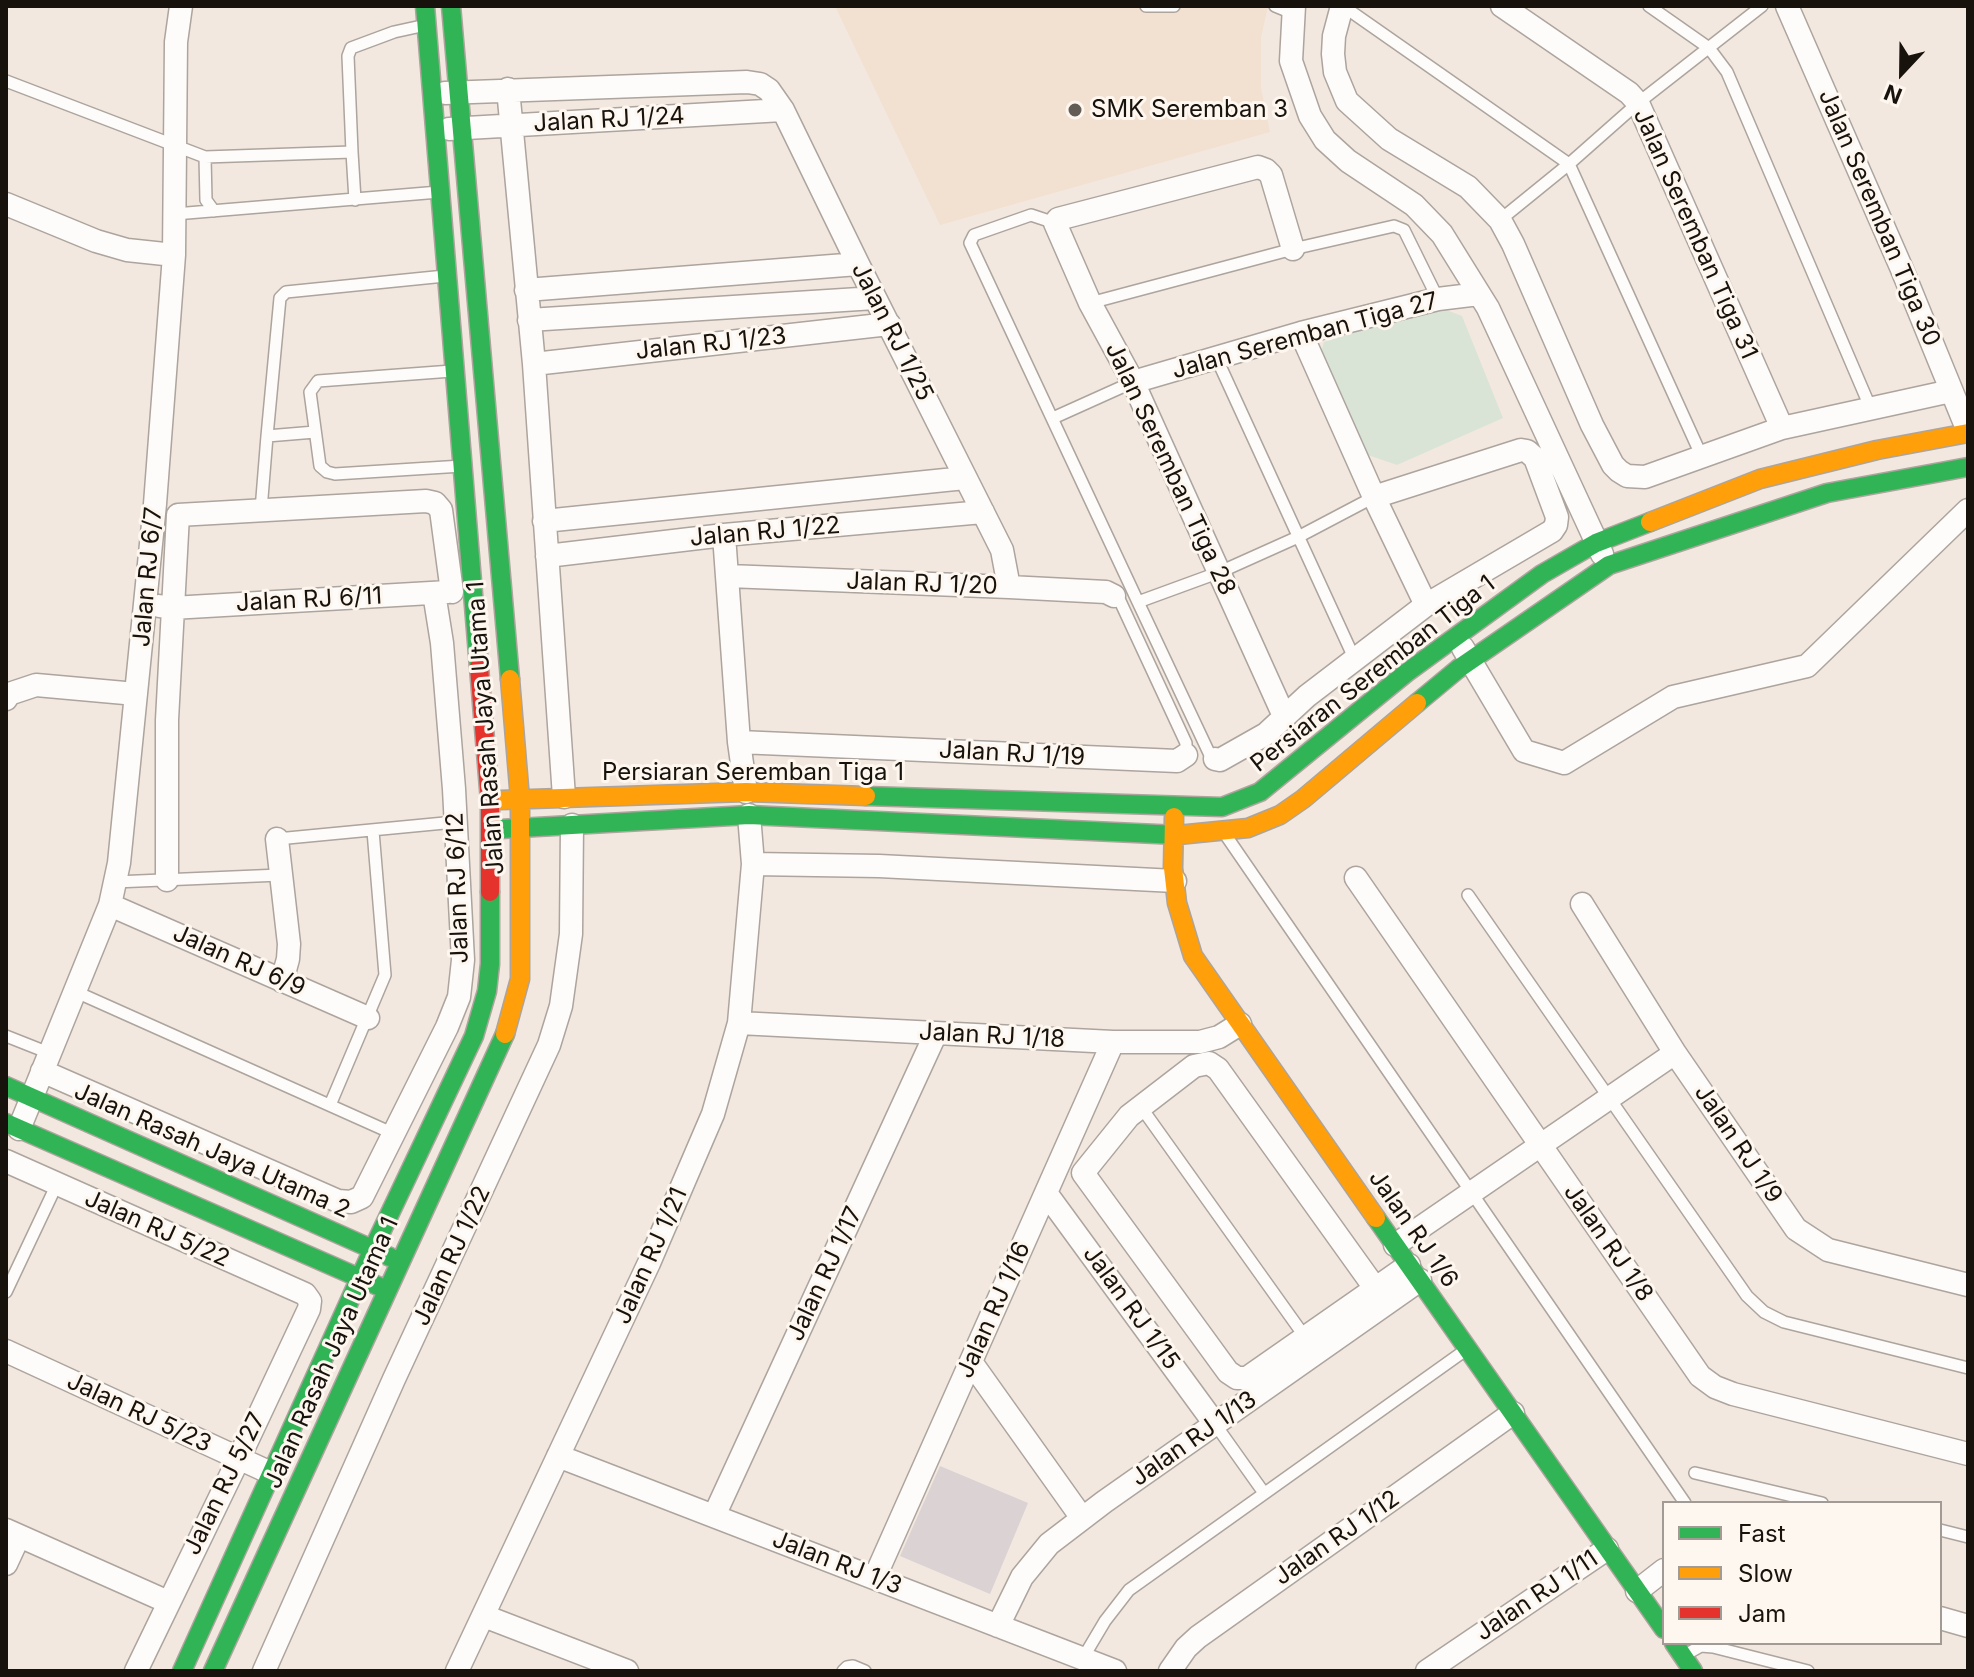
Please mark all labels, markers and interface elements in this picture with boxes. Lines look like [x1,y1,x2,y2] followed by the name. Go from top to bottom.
[1862,32,1942,112] north arrow
[1880,79,1906,109] text: N
[1812,85,1946,351] street label: Jalan Seremban Tiga 30
[1091,96,1288,124] place label: SMK Seremban 3
[1066,101,1084,119] marker: SMK Seremban 3
[533,102,685,138] street label: Jalan RJ 1/24
[1627,105,1763,363] street label: Jalan Seremban Tiga 31
[845,258,939,406] street label: Jalan RJ 1/25
[1169,287,1441,385] street label: Jalan Seremban Tiga 27
[634,322,788,366] street label: Jalan RJ 1/23
[1099,338,1241,600] street label: Jalan Seremban Tiga 28
[128,506,168,648] street label: Jalan RJ 6/7
[689,511,841,553] street label: Jalan RJ 1/22
[846,567,998,601] street label: Jalan RJ 1/20
[1245,570,1501,778] street label: Persiaran Seremban Tiga 1
[461,580,511,876] street label: Jalan Rasah Jaya Utama 1
[235,582,383,618] street label: Jalan RJ 6/11
[938,736,1086,772] street label: Jalan RJ 1/19
[602,759,904,787] street label: Persiaran Seremban Tiga 1
[441,812,475,964] street label: Jalan RJ 6/12
[168,919,310,1003] street label: Jalan RJ 6/9
[918,1018,1066,1054] street label: Jalan RJ 1/18
[70,1077,354,1225] street label: Jalan Rasah Jaya Utama 2
[1688,1079,1788,1209] street label: Jalan RJ 1/9
[1362,1165,1464,1293] street label: Jalan RJ 1/6
[1557,1179,1659,1307] street label: Jalan RJ 1/8
[407,1182,497,1330] street label: Jalan RJ 1/22
[608,1183,694,1329] street label: Jalan RJ 1/21
[80,1184,234,1274] street label: Jalan RJ 5/22
[781,1202,869,1346] street label: Jalan RJ 1/17
[259,1213,405,1493] street label: Jalan Rasah Jaya Utama 1
[951,1237,1037,1383] street label: Jalan RJ 1/16
[1076,1240,1186,1376] street label: Jalan RJ 1/15
[62,1367,216,1459] street label: Jalan RJ 5/23
[1126,1385,1262,1493] street label: Jalan RJ 1/13
[178,1408,272,1560] street label: Jalan RJ 5/27
[1269,1484,1405,1592] street label: Jalan RJ 1/12
[1662,1501,1942,1645] legend
[1738,1519,1786,1548] text: Fast
[768,1525,906,1601] street label: Jalan RJ 1/3
[1470,1545,1604,1647] street label: Jalan RJ 1/11
[1738,1559,1793,1588] text: Slow
[1738,1599,1786,1628] text: Jam

